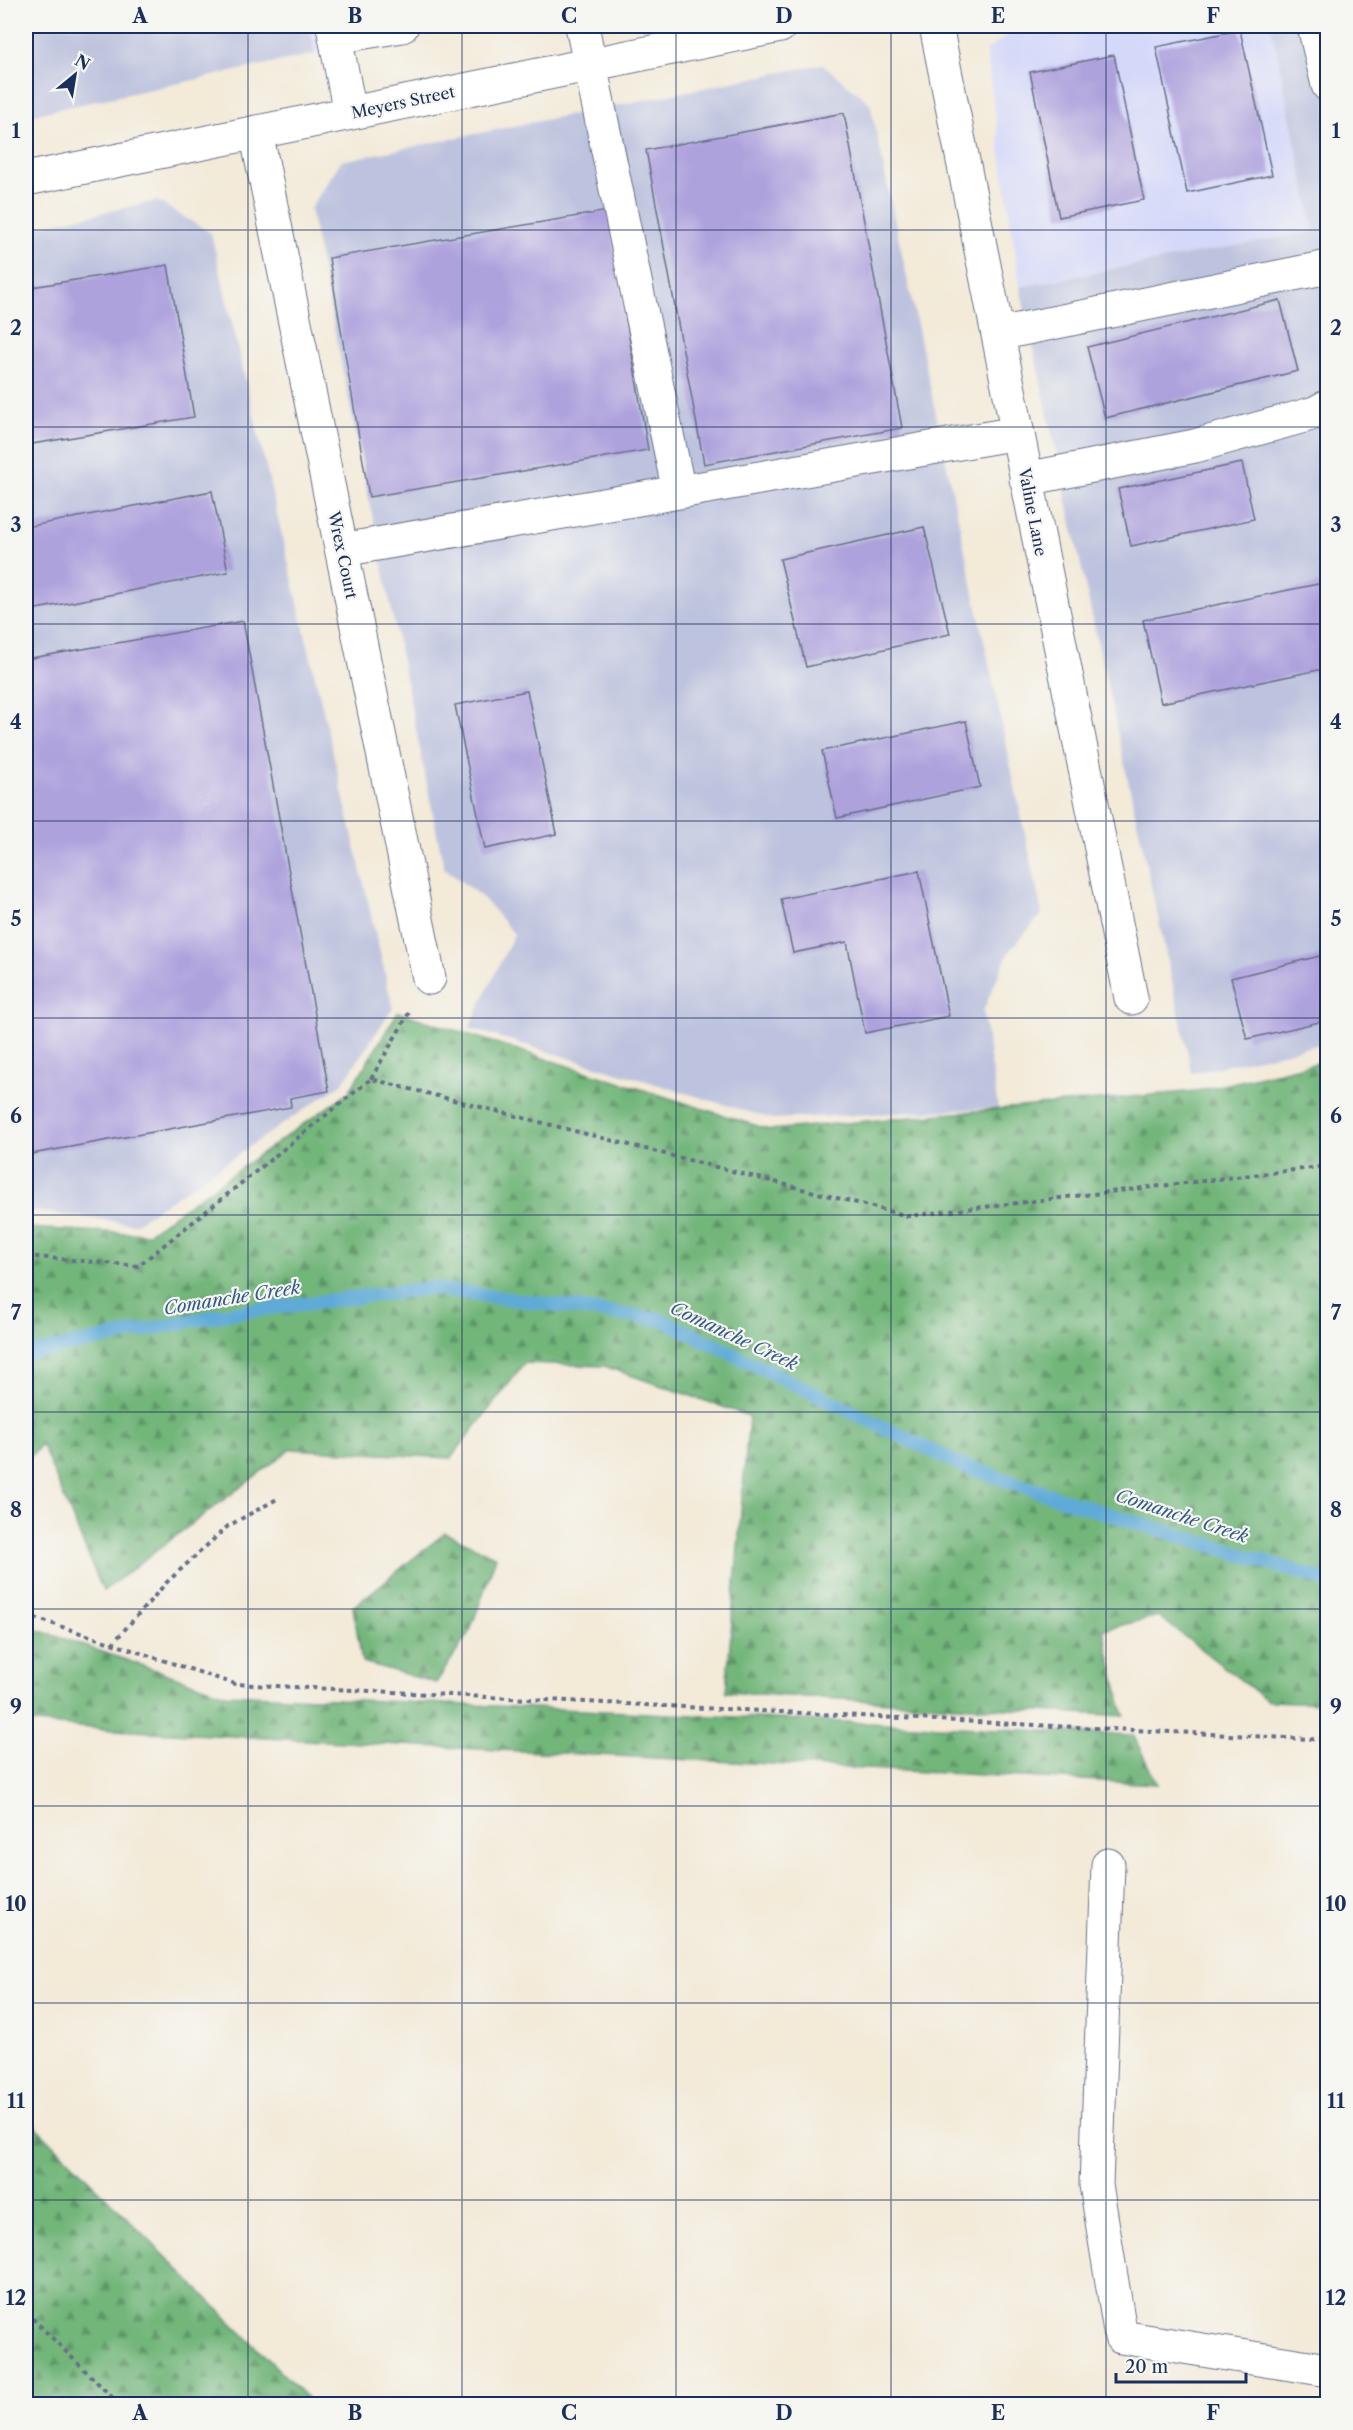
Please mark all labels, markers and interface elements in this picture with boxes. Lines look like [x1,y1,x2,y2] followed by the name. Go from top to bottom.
[131,4,148,28] text: A
[348,4,363,28] text: B
[561,4,577,28] text: C
[775,4,793,28] text: D
[991,4,1005,28] text: E
[1206,4,1220,28] text: F
[45,45,105,105] north arrow
[71,50,94,74] text: N
[349,81,457,123] street label: Meyers Street
[12,119,21,143] text: 1
[1332,119,1341,143] text: 1
[10,316,22,340] text: 2
[1330,316,1342,340] text: 2
[1014,465,1051,558] street label: Valine Lane
[324,508,362,601] street label: Wrex Court
[10,513,22,537] text: 3
[1330,513,1342,537] text: 3
[10,710,22,734] text: 4
[1330,710,1342,734] text: 4
[10,907,22,931] text: 5
[1330,907,1342,931] text: 5
[10,1104,22,1128] text: 6
[1330,1104,1342,1128] text: 6
[162,1276,302,1320] water label: Comanche Creek
[667,1297,802,1375] water label: Comanche Creek
[11,1301,22,1325] text: 7
[1331,1301,1342,1325] text: 7
[1113,1484,1252,1548] water label: Comanche Creek
[10,1498,22,1522] text: 8
[1330,1498,1342,1522] text: 8
[10,1695,22,1719] text: 9
[1330,1695,1342,1719] text: 9
[5,1892,27,1916] text: 10
[1325,1892,1347,1916] text: 10
[7,2089,25,2113] text: 11
[1327,2089,1345,2113] text: 11
[6,2286,26,2310] text: 12
[1326,2286,1346,2310] text: 12
[1116,2346,1246,2384] scale bar
[1125,2356,1169,2378] text: 20 m
[131,2401,148,2425] text: A
[348,2401,363,2425] text: B
[561,2401,577,2425] text: C
[775,2401,793,2425] text: D
[991,2401,1005,2425] text: E
[1206,2401,1220,2425] text: F

